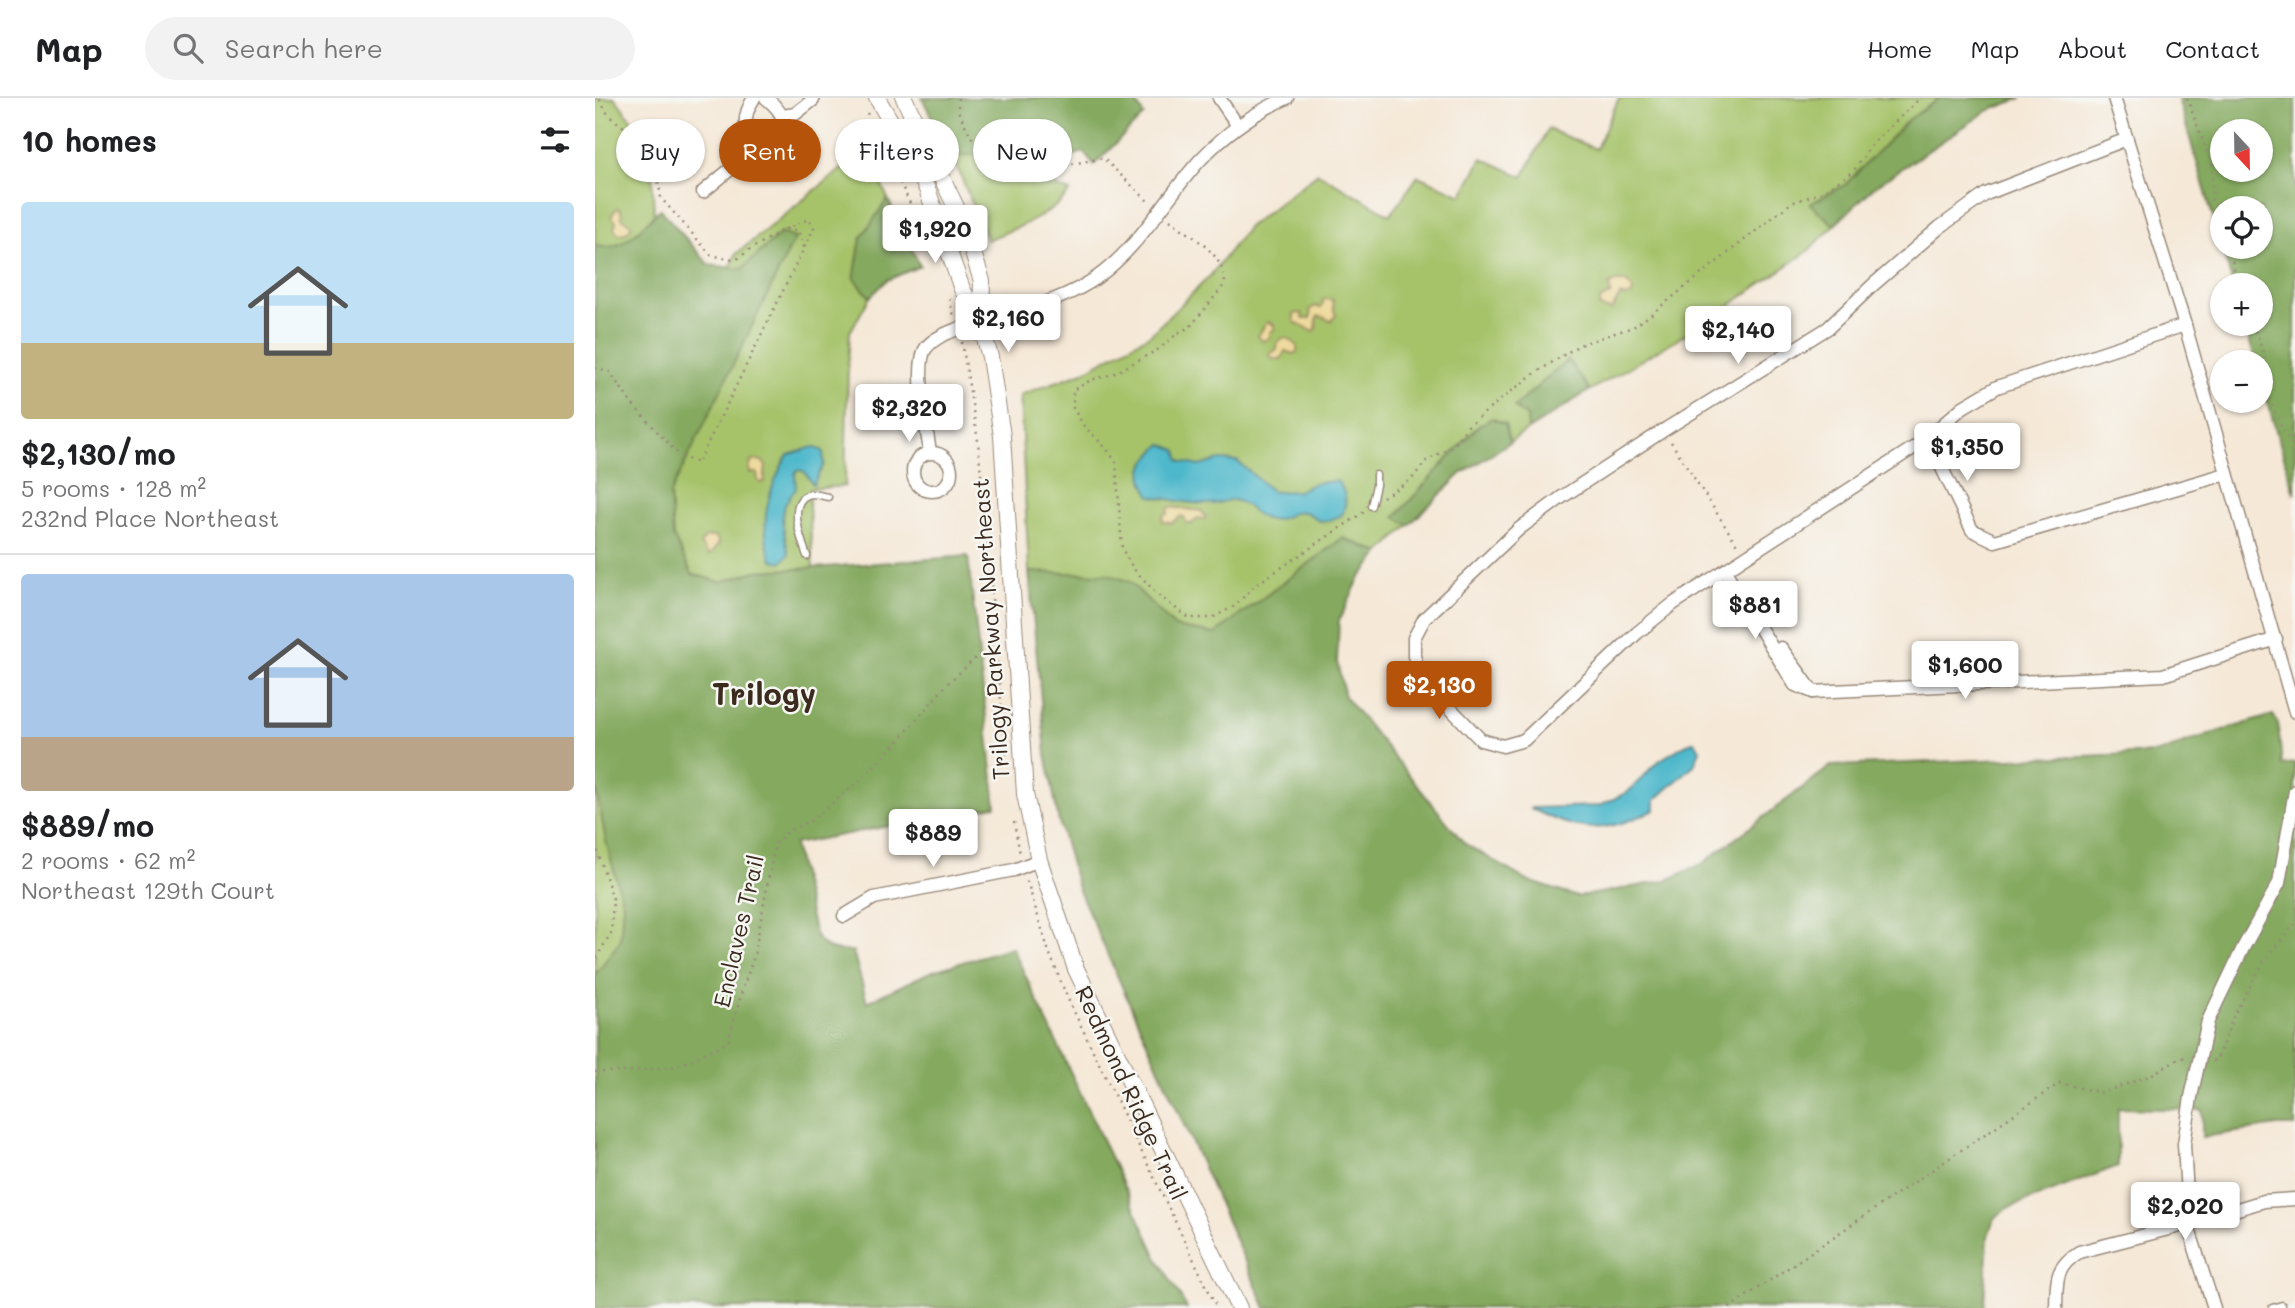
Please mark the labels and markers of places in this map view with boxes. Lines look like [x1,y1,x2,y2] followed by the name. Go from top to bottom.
[878,206,992,265] pin: $1,920
[951,294,1065,354] pin: $2,160
[1681,306,1795,366] pin: $2,140
[852,384,966,444] pin: $2,320
[1910,424,2024,483] pin: $1,350
[1714,582,1796,641] pin: $881
[1908,642,2022,701] pin: $1,600
[1382,662,1496,721] pin: $2,130
[892,810,974,869] pin: $889
[2128,1182,2242,1242] pin: $2,020

